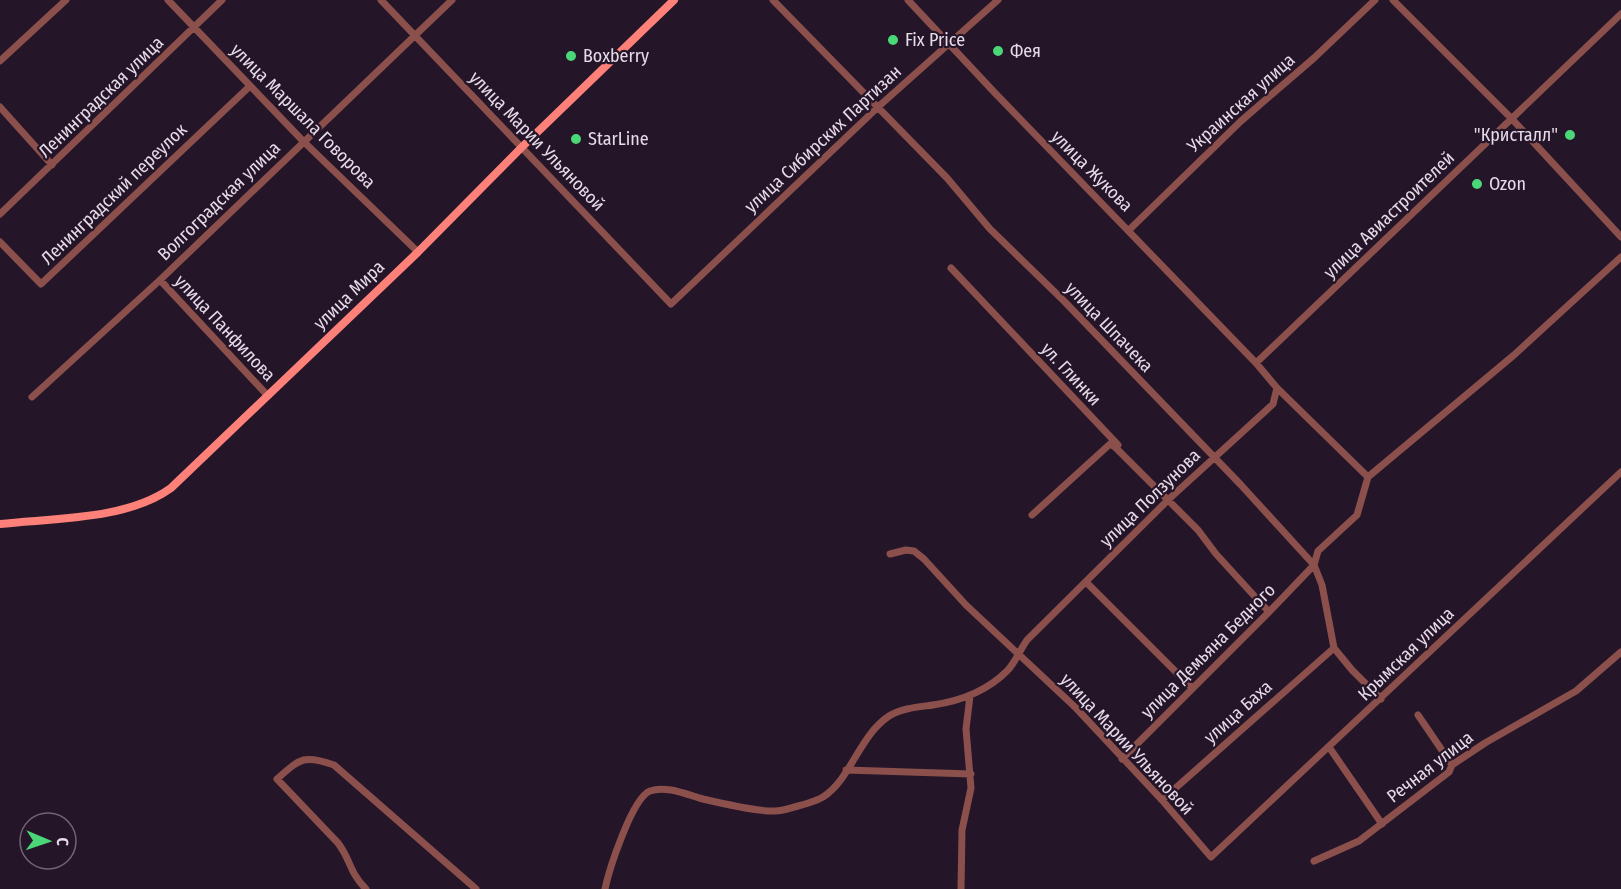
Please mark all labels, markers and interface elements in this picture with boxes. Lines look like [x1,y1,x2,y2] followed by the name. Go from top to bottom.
[905,29,965,51] place label: Fix Price
[34,31,168,162] street label: Ленинградская улица
[886,33,900,47] marker: Fix Price
[226,39,380,193] street label: улица Маршала Говорова
[1010,40,1041,62] place label: Фея
[991,44,1005,58] marker: Фея
[583,45,649,67] place label: Boxberry
[564,49,578,63] marker: Boxberry
[1182,49,1299,158] street label: Украинская улица
[740,61,906,217] street label: улица Сибирских Партизан
[465,67,609,215] street label: улица Марии Ульяновой
[37,118,192,269] street label: Ленинградский переулок
[1474,124,1558,146] place label: "Кристалл"
[1047,126,1137,216] street label: улица Жукова
[588,128,649,150] place label: StarLine
[1563,128,1577,142] marker: "Кристалл"
[569,132,583,146] marker: StarLine
[153,137,285,265] street label: Волгоградская улица
[1319,147,1459,283] street label: улица Авиастроителей
[1489,173,1526,195] place label: Ozon
[1470,177,1484,191] marker: Ozon
[309,256,389,334] street label: улица Мира
[170,270,280,386] street label: улица Панфилова
[1060,277,1158,377] street label: улица Шпачека
[1036,338,1106,410] street label: ул. Глинки
[1095,444,1205,551] street label: улица Ползунова
[1136,579,1280,723] street label: улица Демьяна Бедного
[1353,603,1459,705] street label: Крымская улица
[1056,669,1198,819] street label: улица Марии Ульяновой
[1199,676,1277,748] street label: улица Баха
[1383,726,1478,807] street label: Речная улица
[18,811,78,871] north arrow
[53,837,72,847] text: С

